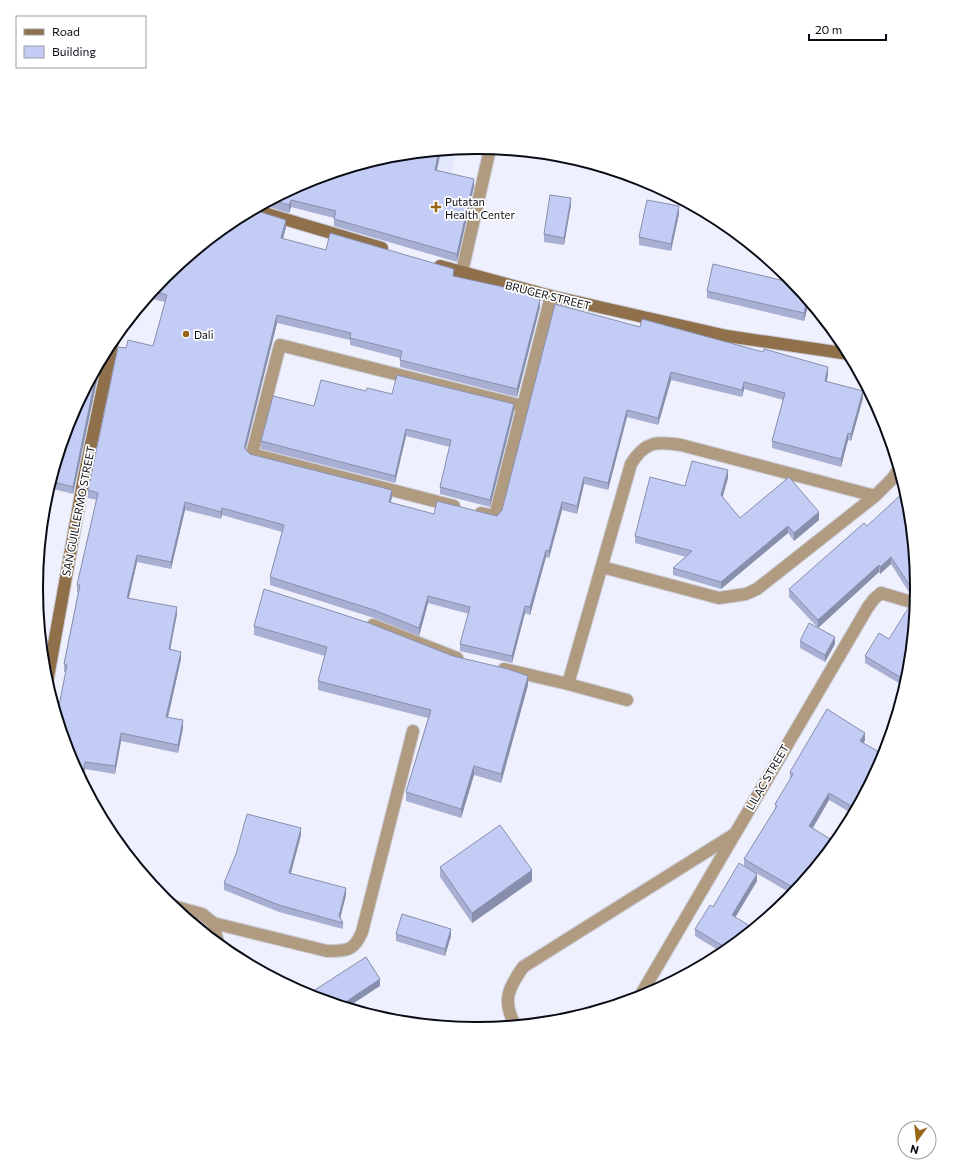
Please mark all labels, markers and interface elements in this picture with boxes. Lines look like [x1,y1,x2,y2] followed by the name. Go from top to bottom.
[16,16,146,68] legend
[809,16,886,42] scale bar
[815,22,842,36] text: 20 m
[52,24,80,38] text: Road
[52,44,96,58] text: Building
[445,195,515,221] place label: Putatan Health Center
[430,201,442,213] marker: Putatan Health Center
[504,278,592,312] street label: BRUGER STREET
[194,328,214,341] place label: Dali
[181,329,191,339] marker: Dali
[59,445,97,577] street label: SAN GUILLERMO STREET
[743,742,791,812] street label: LILAC STREET
[897,1120,937,1160] north arrow
[909,1143,920,1157] text: N

